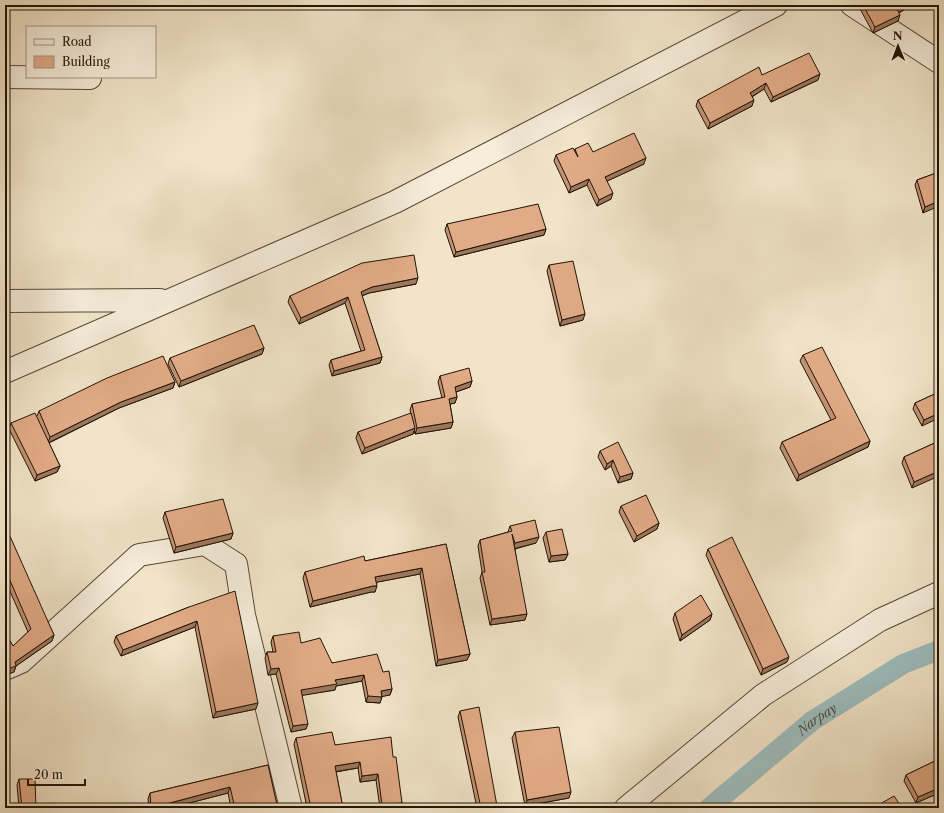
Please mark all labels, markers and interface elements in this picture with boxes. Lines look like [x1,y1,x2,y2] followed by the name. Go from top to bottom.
[26,26,156,78] legend
[878,26,918,66] north arrow
[893,29,903,43] text: N
[62,34,92,49] text: Road
[62,54,110,69] text: Building
[793,699,840,739] water label: Narpay
[28,761,85,787] scale bar
[34,767,63,782] text: 20 m

